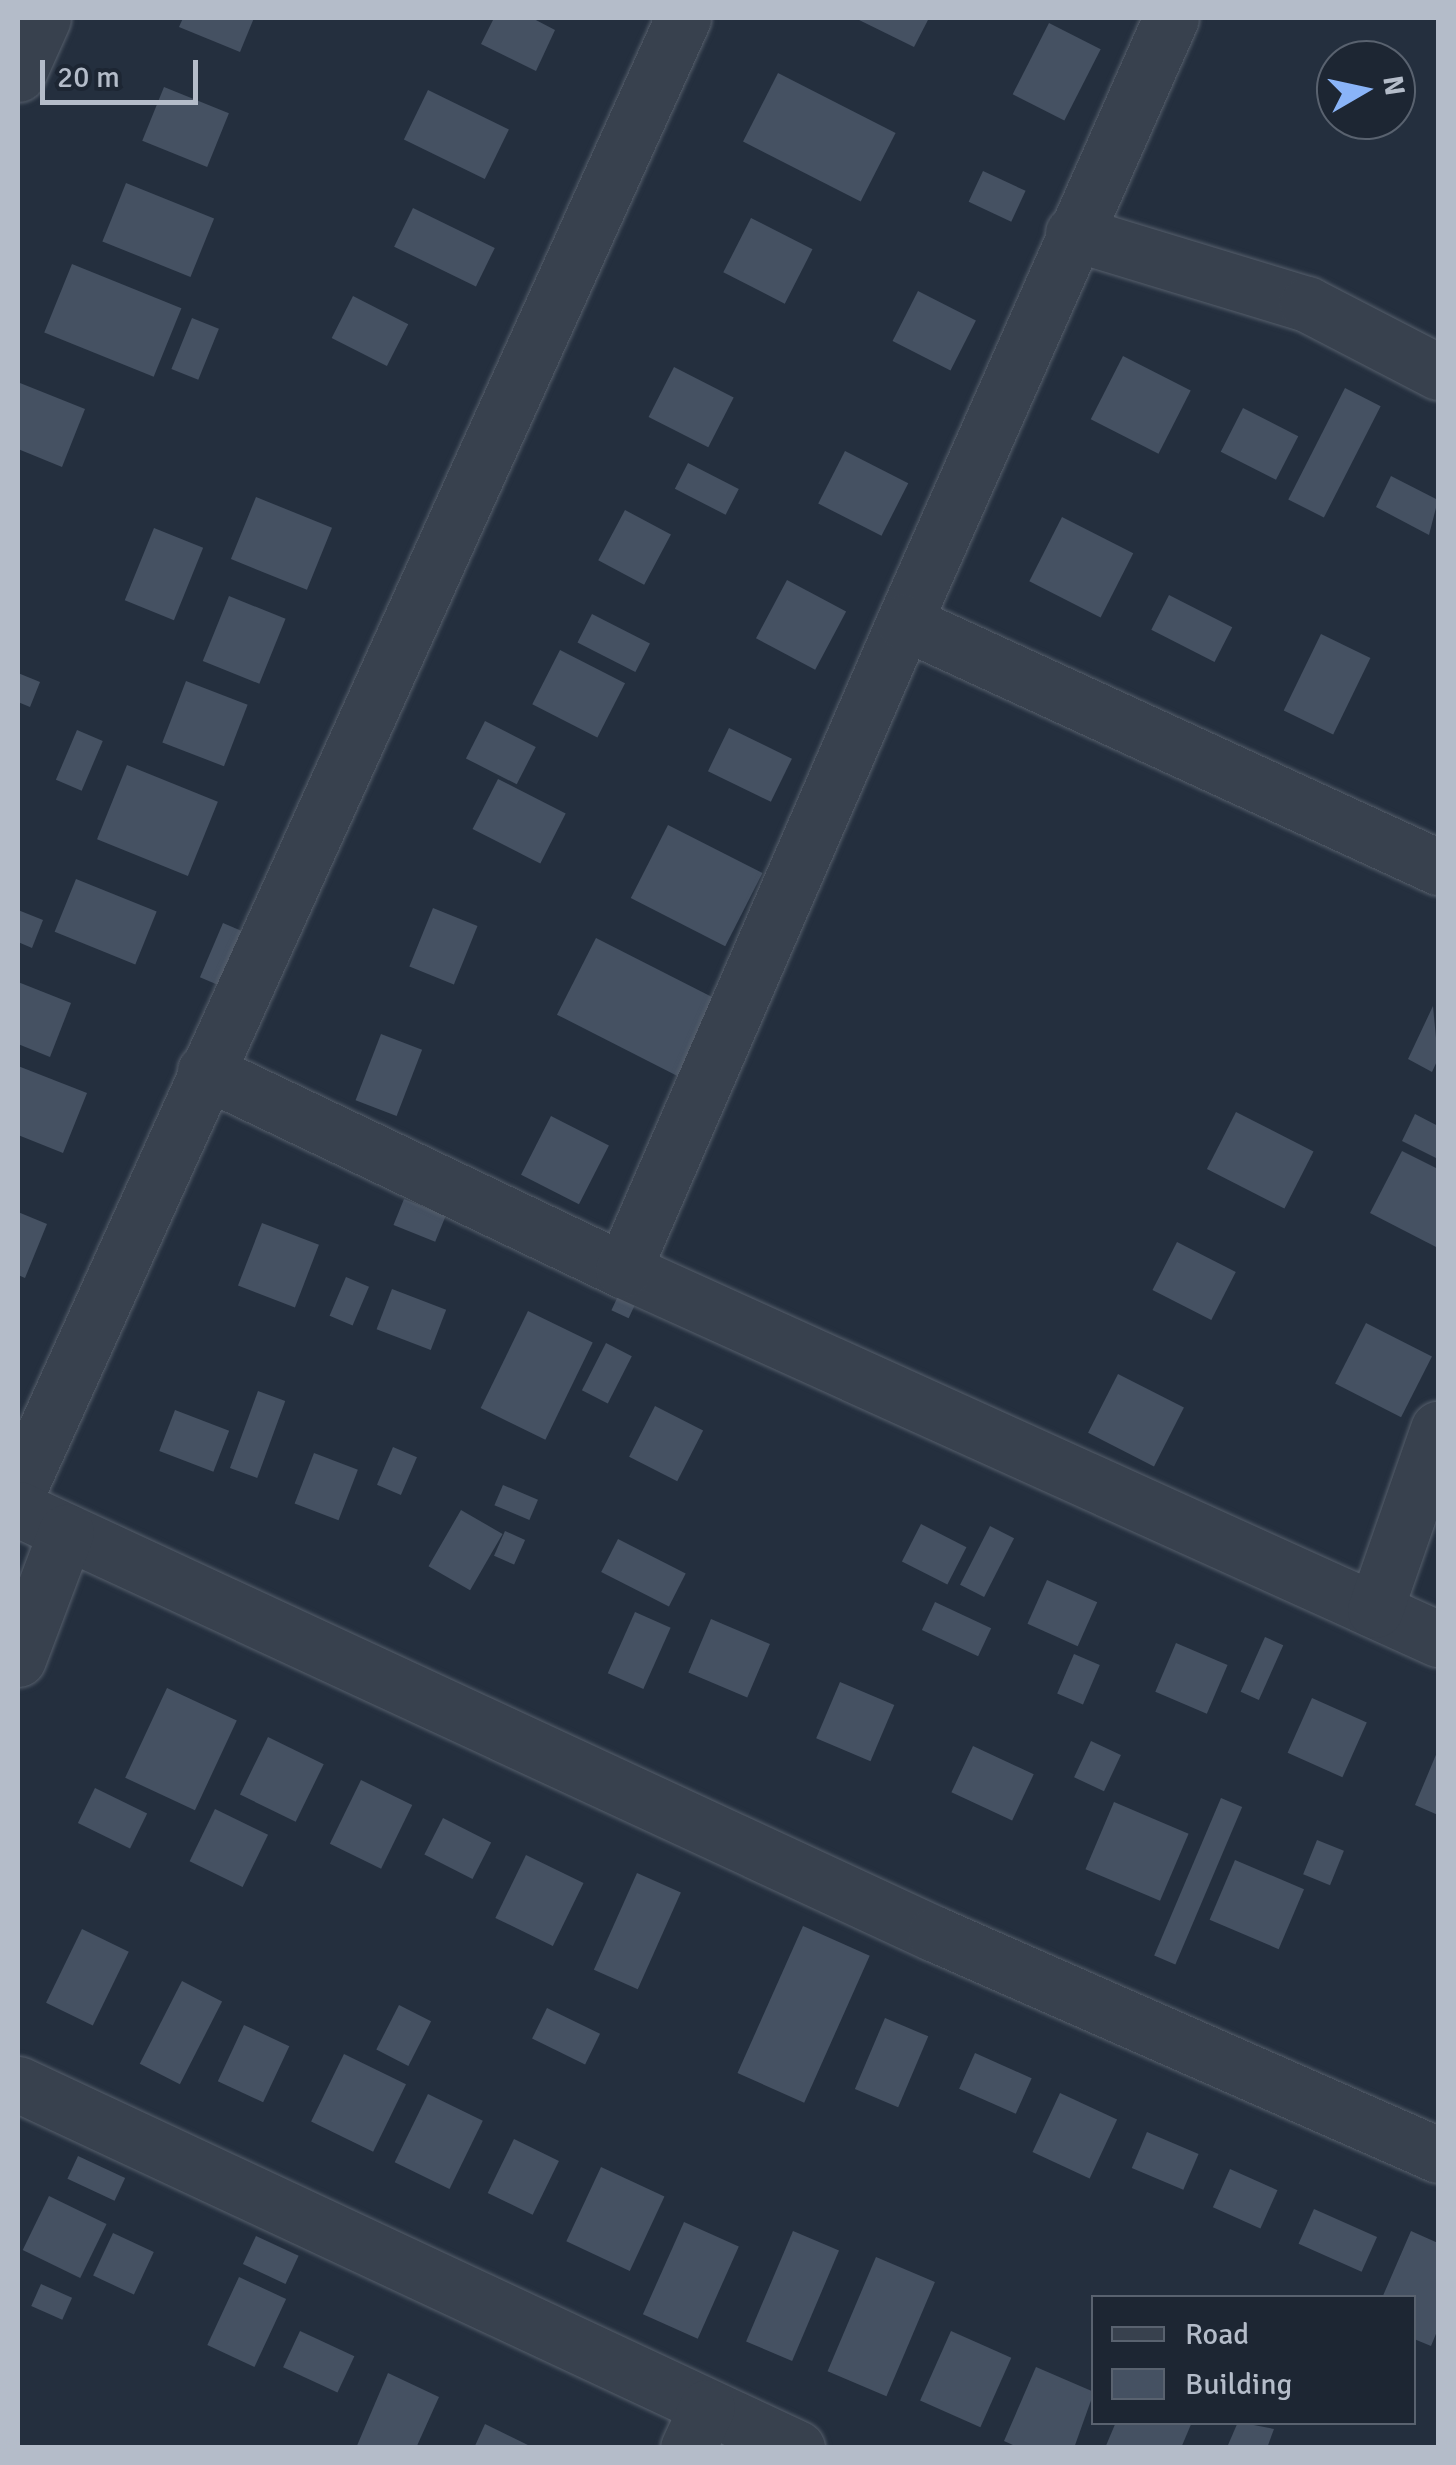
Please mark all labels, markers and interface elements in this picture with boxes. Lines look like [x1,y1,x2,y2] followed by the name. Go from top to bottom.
[45,40,202,102] scale bar
[1316,40,1416,140] north arrow
[57,59,120,96] text: 20 m
[1375,73,1412,98] text: N
[1091,2295,1416,2425] legend
[1185,2316,1249,2353] text: Road
[1185,2366,1292,2403] text: Building

